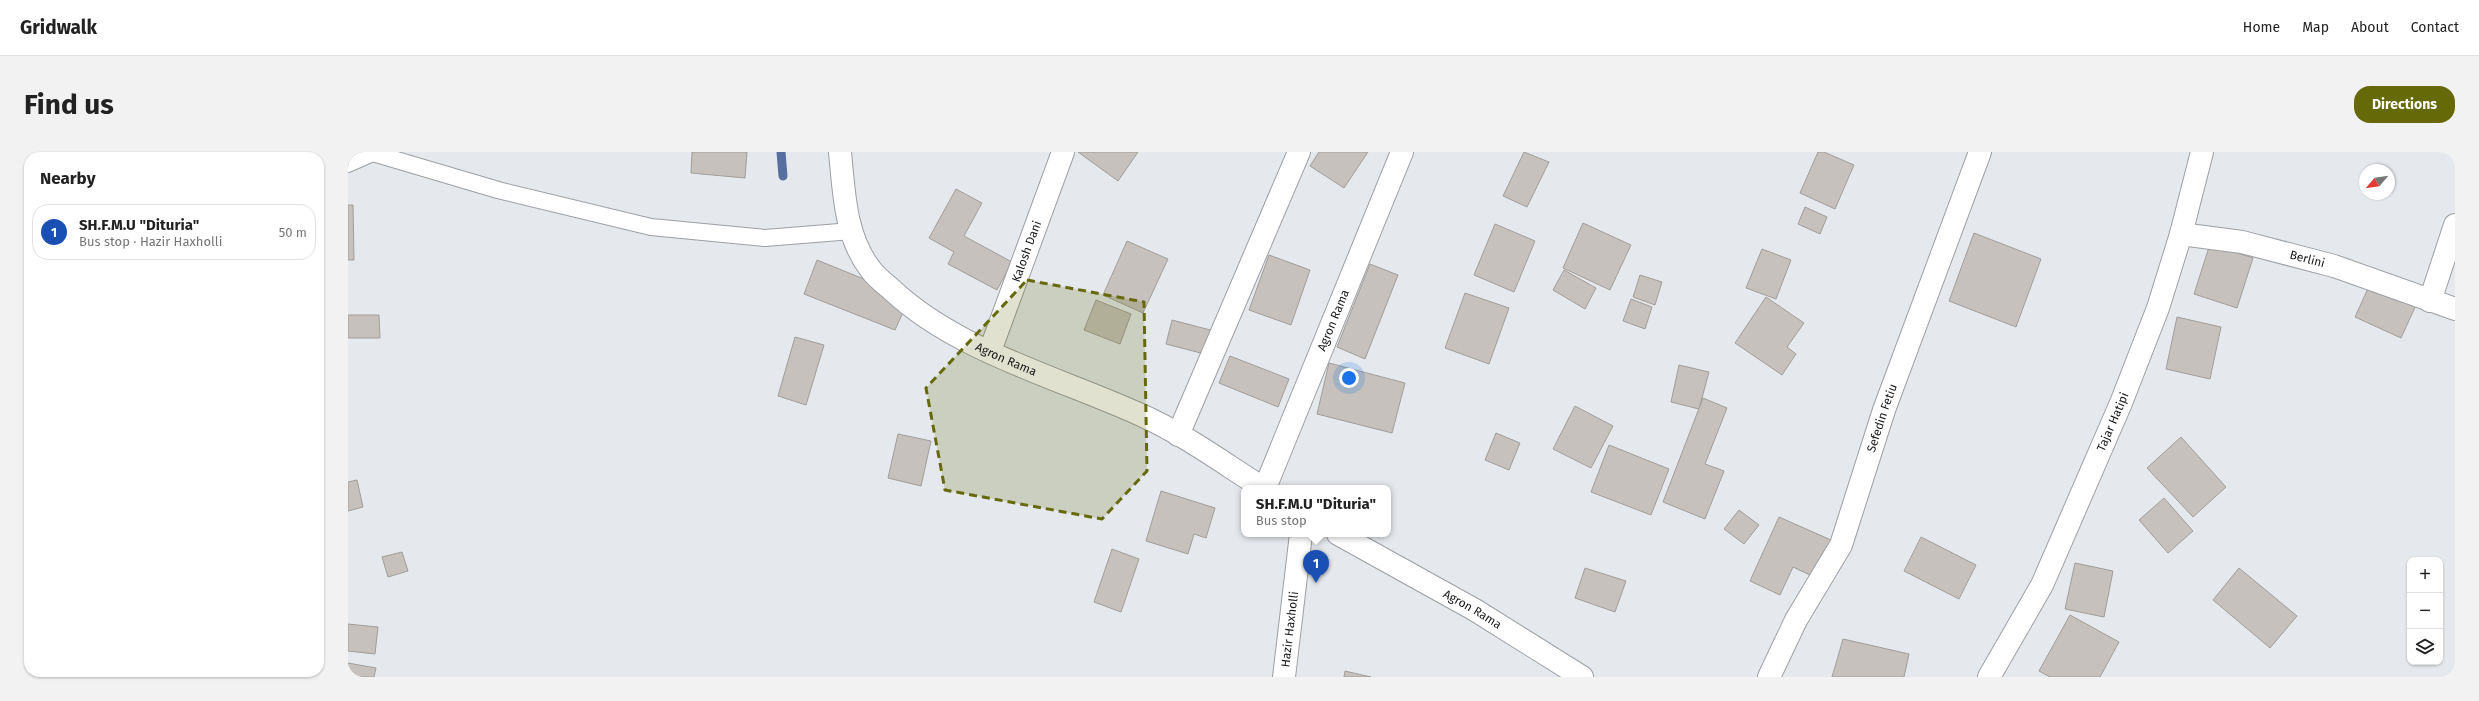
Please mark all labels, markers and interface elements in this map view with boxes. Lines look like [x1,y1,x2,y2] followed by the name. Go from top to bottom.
[20,16,97,39] text: Gridwalk
[2243,19,2280,36] text: Home
[2302,19,2329,36] text: Map
[2351,19,2389,36] text: About
[2411,19,2459,36] text: Contact
[2354,86,2455,123] button: Directions
[24,88,114,121] text: Find us
[2359,164,2395,200] north arrow
[40,168,95,189] text: Nearby
[79,216,199,234] text: SH.F.M.U "Dituria"
[1009,219,1044,284] street label: Kalosh Dani
[51,225,57,240] text: 1
[279,225,307,240] text: 50 m
[79,234,222,249] text: Bus stop · Hazir Haxholli
[2288,248,2326,270] street label: Berlini
[1315,288,1352,353] street label: Agron Rama
[973,340,1039,379] street label: Agron Rama
[1339,368,1359,388] your location
[1864,382,1900,454] street label: Sefedin Fetiu
[2094,390,2131,453] street label: Tajar Hatipi
[1241,485,1391,537] popup
[1256,495,1376,513] text: SH.F.M.U "Dituria"
[1256,513,1307,528] text: Bus stop
[1303,550,1329,583] pin: 1
[2407,557,2443,665] map controls
[2407,557,2443,593] button: +
[1441,587,1504,632] street label: Agron Rama
[1278,591,1301,668] street label: Hazir Haxholli
[2407,593,2443,629] button: −
[2407,629,2443,665] button: layers

